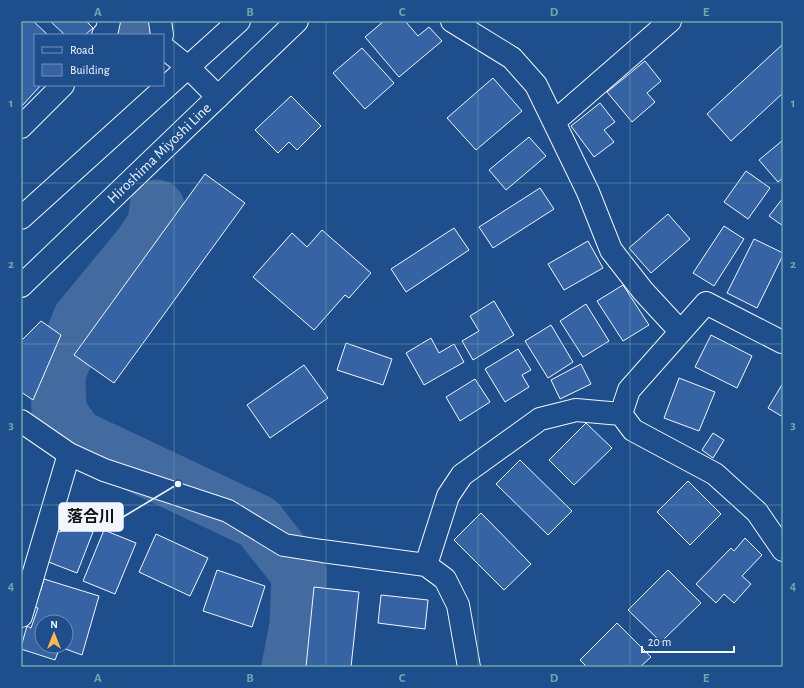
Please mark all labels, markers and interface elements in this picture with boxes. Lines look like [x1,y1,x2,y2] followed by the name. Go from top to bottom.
[94,6,102,19] text: A
[246,6,254,19] text: B
[399,6,406,19] text: C
[550,6,559,19] text: D
[703,6,710,19] text: E
[34,34,164,86] legend
[70,44,94,56] text: Road
[70,64,110,76] text: Building
[9,97,13,110] text: 1
[791,97,795,110] text: 1
[105,100,214,207] street label: Hiroshima Miyoshi Line
[8,258,14,271] text: 2
[790,258,796,271] text: 2
[8,419,14,432] text: 3
[790,419,796,432] text: 3
[59,503,123,531] callout: 落合川
[67,508,115,525] text: 落合川
[8,580,15,593] text: 4
[790,580,797,593] text: 4
[34,614,74,654] north arrow
[50,619,58,630] text: N
[642,628,734,654] scale bar
[648,636,671,648] text: 20 m
[94,672,102,685] text: A
[246,672,254,685] text: B
[399,672,406,685] text: C
[550,672,559,685] text: D
[703,672,710,685] text: E

